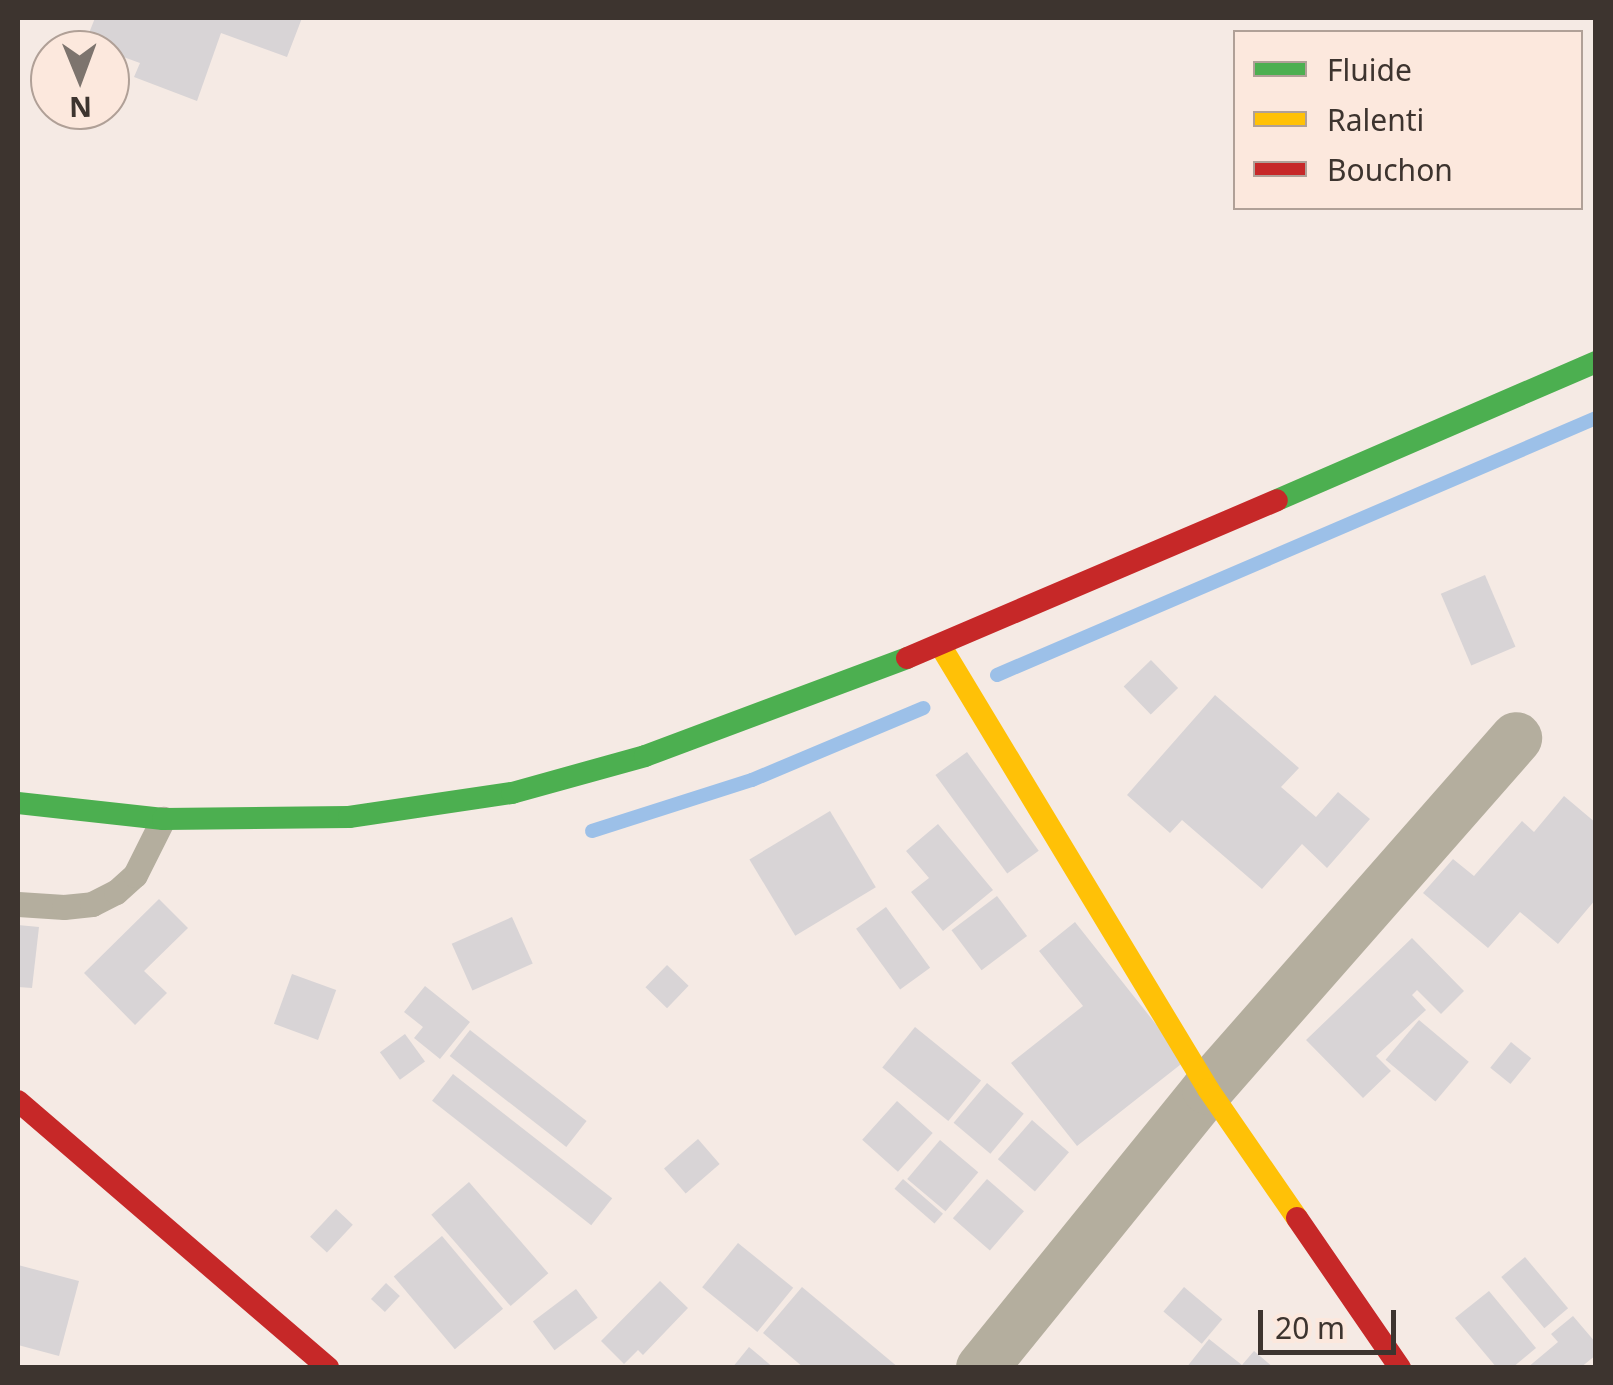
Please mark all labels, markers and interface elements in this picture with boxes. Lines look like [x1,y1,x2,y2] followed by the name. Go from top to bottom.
[30,30,130,130] north arrow
[1233,30,1583,210] legend
[1327,49,1412,90] text: Fluide
[69,89,92,127] text: N
[1327,99,1424,140] text: Ralenti
[1327,149,1453,190] text: Bouchon
[1263,1290,1400,1352] scale bar
[1275,1307,1345,1348] text: 20 m

